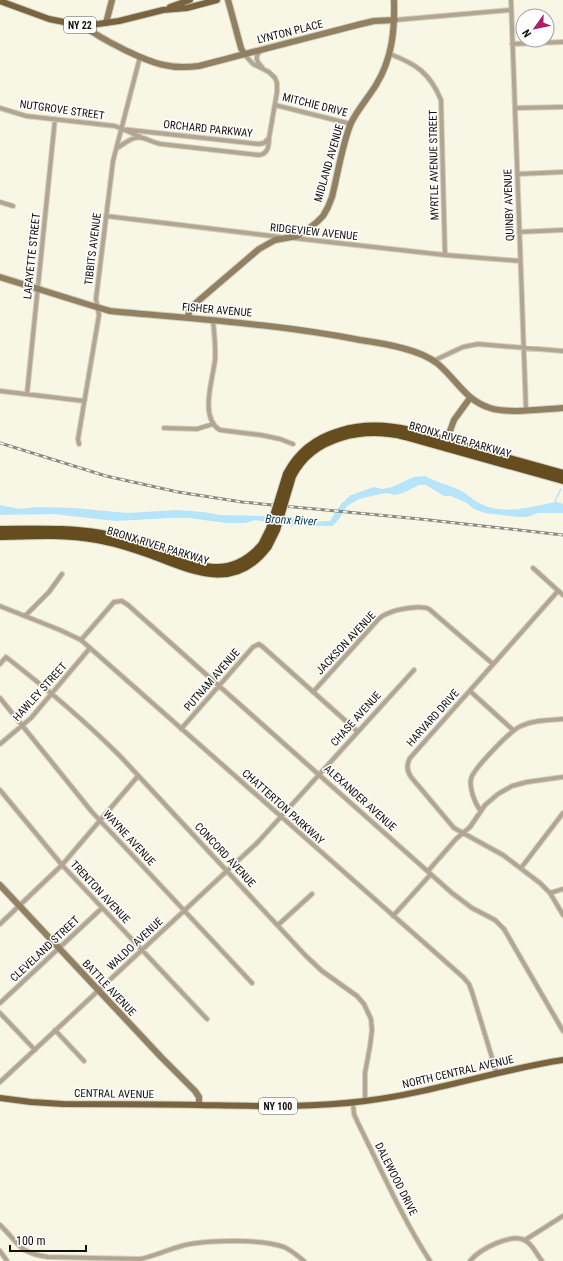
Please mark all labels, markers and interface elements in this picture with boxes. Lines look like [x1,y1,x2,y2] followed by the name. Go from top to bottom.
[515,8,555,48] north arrow
[64,17,96,33] road number: NY 22
[256,17,325,46] street label: LYNTON PLACE
[520,27,534,40] text: N
[281,91,349,120] street label: MITCHIE DRIVE
[19,98,106,122] street label: NUTGROVE STREET
[427,109,441,221] street label: MYRTLE AVENUE STREET
[163,118,254,140] street label: ORCHARD PARKWAY
[312,122,347,204] street label: MIDLAND AVENUE
[501,168,517,241] street label: QUINBY AVENUE
[82,211,104,286] street label: TIBBITS AVENUE
[21,212,43,300] street label: LAFAYETTE STREET
[270,221,359,243] street label: RIDGEVIEW AVENUE
[181,300,253,320] street label: FISHER AVENUE
[407,419,513,461] street label: BRONX RIVER PARKWAY
[265,512,318,528] water label: Bronx River
[105,524,211,568] street label: BRONX RIVER PARKWAY
[314,608,379,677] street label: JACKSON AVENUE
[181,646,243,714] street label: PUTNAM AVENUE
[10,660,70,724] street label: HAWLEY STREET
[404,686,462,749] street label: HARVARD DRIVE
[328,689,384,749] street label: CHASE AVENUE
[321,762,399,834] street label: ALEXANDER AVENUE
[239,767,327,847] street label: CHATTERTON PARKWAY
[100,808,158,869] street label: WAYNE AVENUE
[192,820,258,890] street label: CONCORD AVENUE
[68,858,133,927] street label: TRENTON AVENUE
[8,913,83,984] street label: CLEVELAND STREET
[105,915,166,973] street label: WALDO AVENUE
[80,957,139,1019] street label: BATTLE AVENUE
[401,1053,515,1091] street label: NORTH CENTRAL AVENUE
[74,1087,155,1101] street label: CENTRAL AVENUE
[259,1098,297,1114] road number: NY 100
[372,1140,420,1218] street label: DALEWOOD DRIVE
[10,1227,86,1253] scale bar
[16,1234,46,1248] text: 100 m

